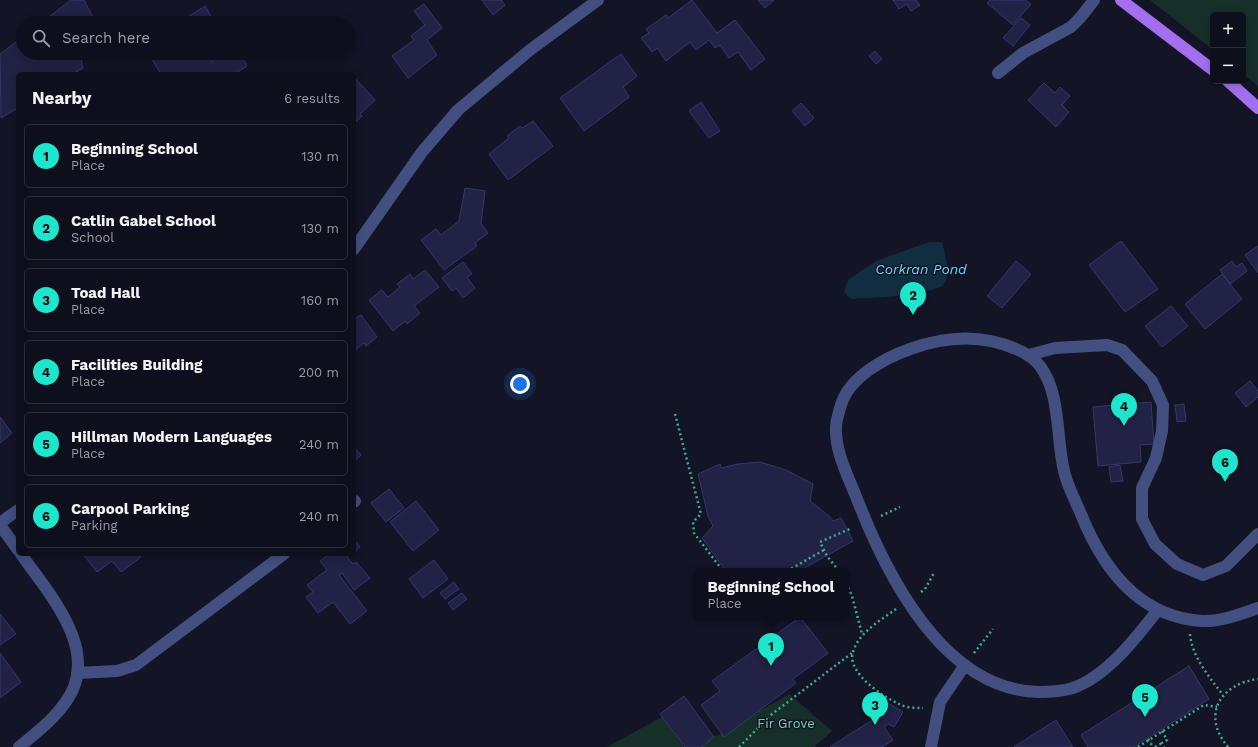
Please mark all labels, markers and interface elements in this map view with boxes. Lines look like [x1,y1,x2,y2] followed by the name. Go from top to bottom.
[1210,12,1246,84] map controls
[1210,12,1246,48] button: +
[16,16,356,60] search box
[30,27,52,49] icon: search
[62,29,150,47] text: Search here
[1210,48,1246,84] button: −
[32,88,91,108] text: Nearby
[284,91,340,106] text: 6 results
[71,140,198,158] text: Beginning School
[43,149,49,164] text: 1
[301,149,339,164] text: 130 m
[71,158,105,173] text: Place
[71,212,216,230] text: Catlin Gabel School
[42,221,50,236] text: 2
[301,221,339,236] text: 130 m
[71,230,114,245] text: School
[875,261,967,277] water label: Corkran Pond
[900,282,926,315] pin: 2
[71,284,140,302] text: Toad Hall
[42,293,50,308] text: 3
[301,293,339,308] text: 160 m
[71,302,105,317] text: Place
[71,356,202,374] text: Facilities Building
[42,365,50,380] text: 4
[298,365,339,380] text: 200 m
[71,374,105,389] text: Place
[510,374,530,394] your location
[1111,393,1137,426] pin: 4
[71,428,272,446] text: Hillman Modern Languages
[42,437,50,452] text: 5
[299,437,339,452] text: 240 m
[71,446,105,461] text: Place
[1212,449,1238,482] pin: 6
[71,500,189,518] text: Carpool Parking
[42,509,50,524] text: 6
[299,509,339,524] text: 240 m
[71,518,117,533] text: Parking
[693,568,849,620] popup
[707,578,835,596] text: Beginning School
[707,596,742,611] text: Place
[758,633,784,666] pin: 1
[1132,684,1158,717] pin: 5
[862,692,888,725] pin: 3
[757,716,815,731] park label: Fir Grove

